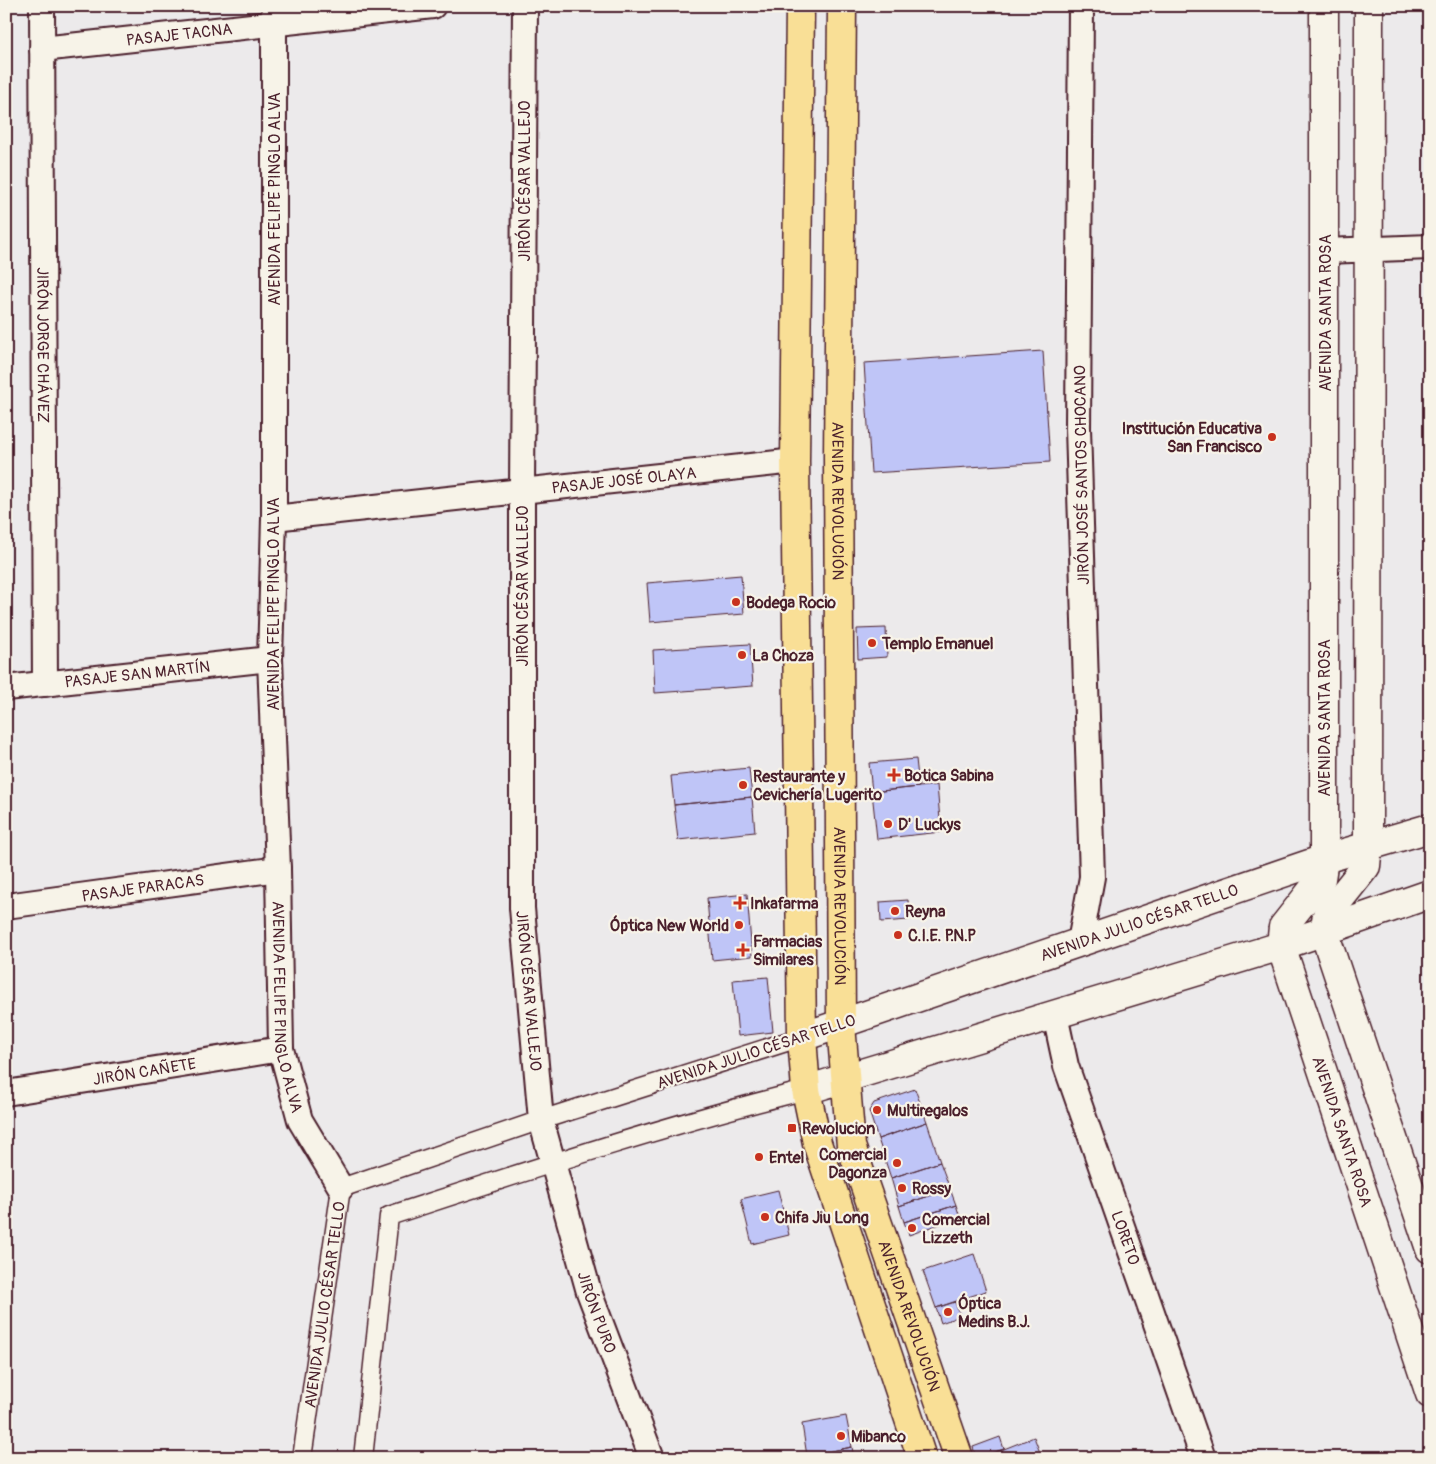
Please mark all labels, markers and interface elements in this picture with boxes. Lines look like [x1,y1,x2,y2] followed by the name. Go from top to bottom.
[125,19,233,51] street label: PASAJE TACNA
[265,92,285,306] street label: AVENIDA FELIPE PINGLO ALVA
[514,101,535,261] street label: JIRÓN CÉSAR VALLEJO
[1316,234,1336,392] street label: AVENIDA SANTA ROSA
[32,267,53,423] street label: JIRÓN JORGE CHÁVEZ
[1069,365,1094,585] street label: JIRÓN JOSÉ SANTOS CHOCANO
[1122,419,1263,457] place label: Institución Educativa San Francisco
[827,421,849,580] street label: AVENIDA REVOLUCIÓN
[1266,431,1278,443] marker: Institución Educativa San Francisco
[551,463,697,499] street label: PASAJE JOSÉ OLAYA
[264,497,284,711] street label: AVENIDA FELIPE PINGLO ALVA
[512,506,533,666] street label: JIRÓN CÉSAR VALLEJO
[746,593,836,613] place label: Bodega Rocio
[730,596,742,608] marker: Bodega Rocio
[881,634,994,654] place label: Templo Emanuel
[866,637,878,649] marker: Templo Emanuel
[1315,639,1335,797] street label: AVENIDA SANTA ROSA
[752,646,814,666] place label: La Choza
[736,649,748,661] marker: La Choza
[64,657,211,692] street label: PASAJE SAN MARTÍN
[904,766,994,786] place label: Botica Sabina
[753,767,882,805] place label: Restaurante y Cevichería Lugerito
[888,769,900,781] marker: Botica Sabina
[737,779,749,791] marker: Restaurante y Cevichería Lugerito
[898,815,961,835] place label: D' Luckys
[882,818,894,830] marker: D' Luckys
[829,827,851,985] street label: AVENIDA REVOLUCIÓN
[80,870,205,907] street label: PASAJE PARACAS
[1038,880,1241,966] street label: AVENIDA JULIO CÉSAR TELLO
[750,894,819,914] place label: Inkafarma
[734,897,746,909] marker: Inkafarma
[268,901,307,1115] street label: AVENIDA FELIPE PINGLO ALVA
[905,902,946,922] place label: Reyna
[889,905,901,917] marker: Reyna
[511,910,546,1072] street label: JIRÓN CÉSAR VALLEJO
[610,915,729,936] place label: Óptica New World
[733,919,745,931] marker: Óptica New World
[908,926,976,946] place label: C.I.E. P.N.P
[892,929,904,941] marker: C.I.E. P.N.P
[753,932,823,970] place label: Farmacias Similares
[737,944,749,956] marker: Farmacias Similares
[654,1010,858,1094] street label: AVENIDA JULIO CÉSAR TELLO
[91,1054,197,1090] street label: JIRÓN CAÑETE
[1307,1054,1376,1210] street label: AVENIDA SANTA ROSA
[887,1101,969,1121] place label: Multiregalos
[871,1104,883,1116] marker: Multiregalos
[802,1119,875,1139] place label: Revolucion
[786,1122,798,1134] marker: Revolucion
[819,1145,888,1183] place label: Comercial Dagonza
[769,1148,805,1168] place label: Entel
[753,1151,765,1163] marker: Entel
[891,1157,903,1169] marker: Comercial Dagonza
[912,1179,951,1199] place label: Rossy
[896,1182,908,1194] marker: Rossy
[300,1200,350,1409] street label: AVENIDA JULIO CÉSAR TELLO
[775,1208,869,1228] place label: Chifa Jiu Long
[1106,1208,1144,1268] street label: LORETO
[922,1210,990,1248] place label: Comercial Lizzeth
[759,1211,771,1223] marker: Chifa Jiu Long
[906,1222,918,1234] marker: Comercial Lizzeth
[873,1238,944,1394] street label: AVENIDA REVOLUCIÓN
[573,1269,620,1356] street label: JIRÓN PURO
[958,1293,1030,1332] place label: Óptica Medins B.J.
[942,1306,954,1318] marker: Óptica Medins B.J.
[851,1427,906,1447] place label: Mibanco
[835,1430,847,1442] marker: Mibanco

